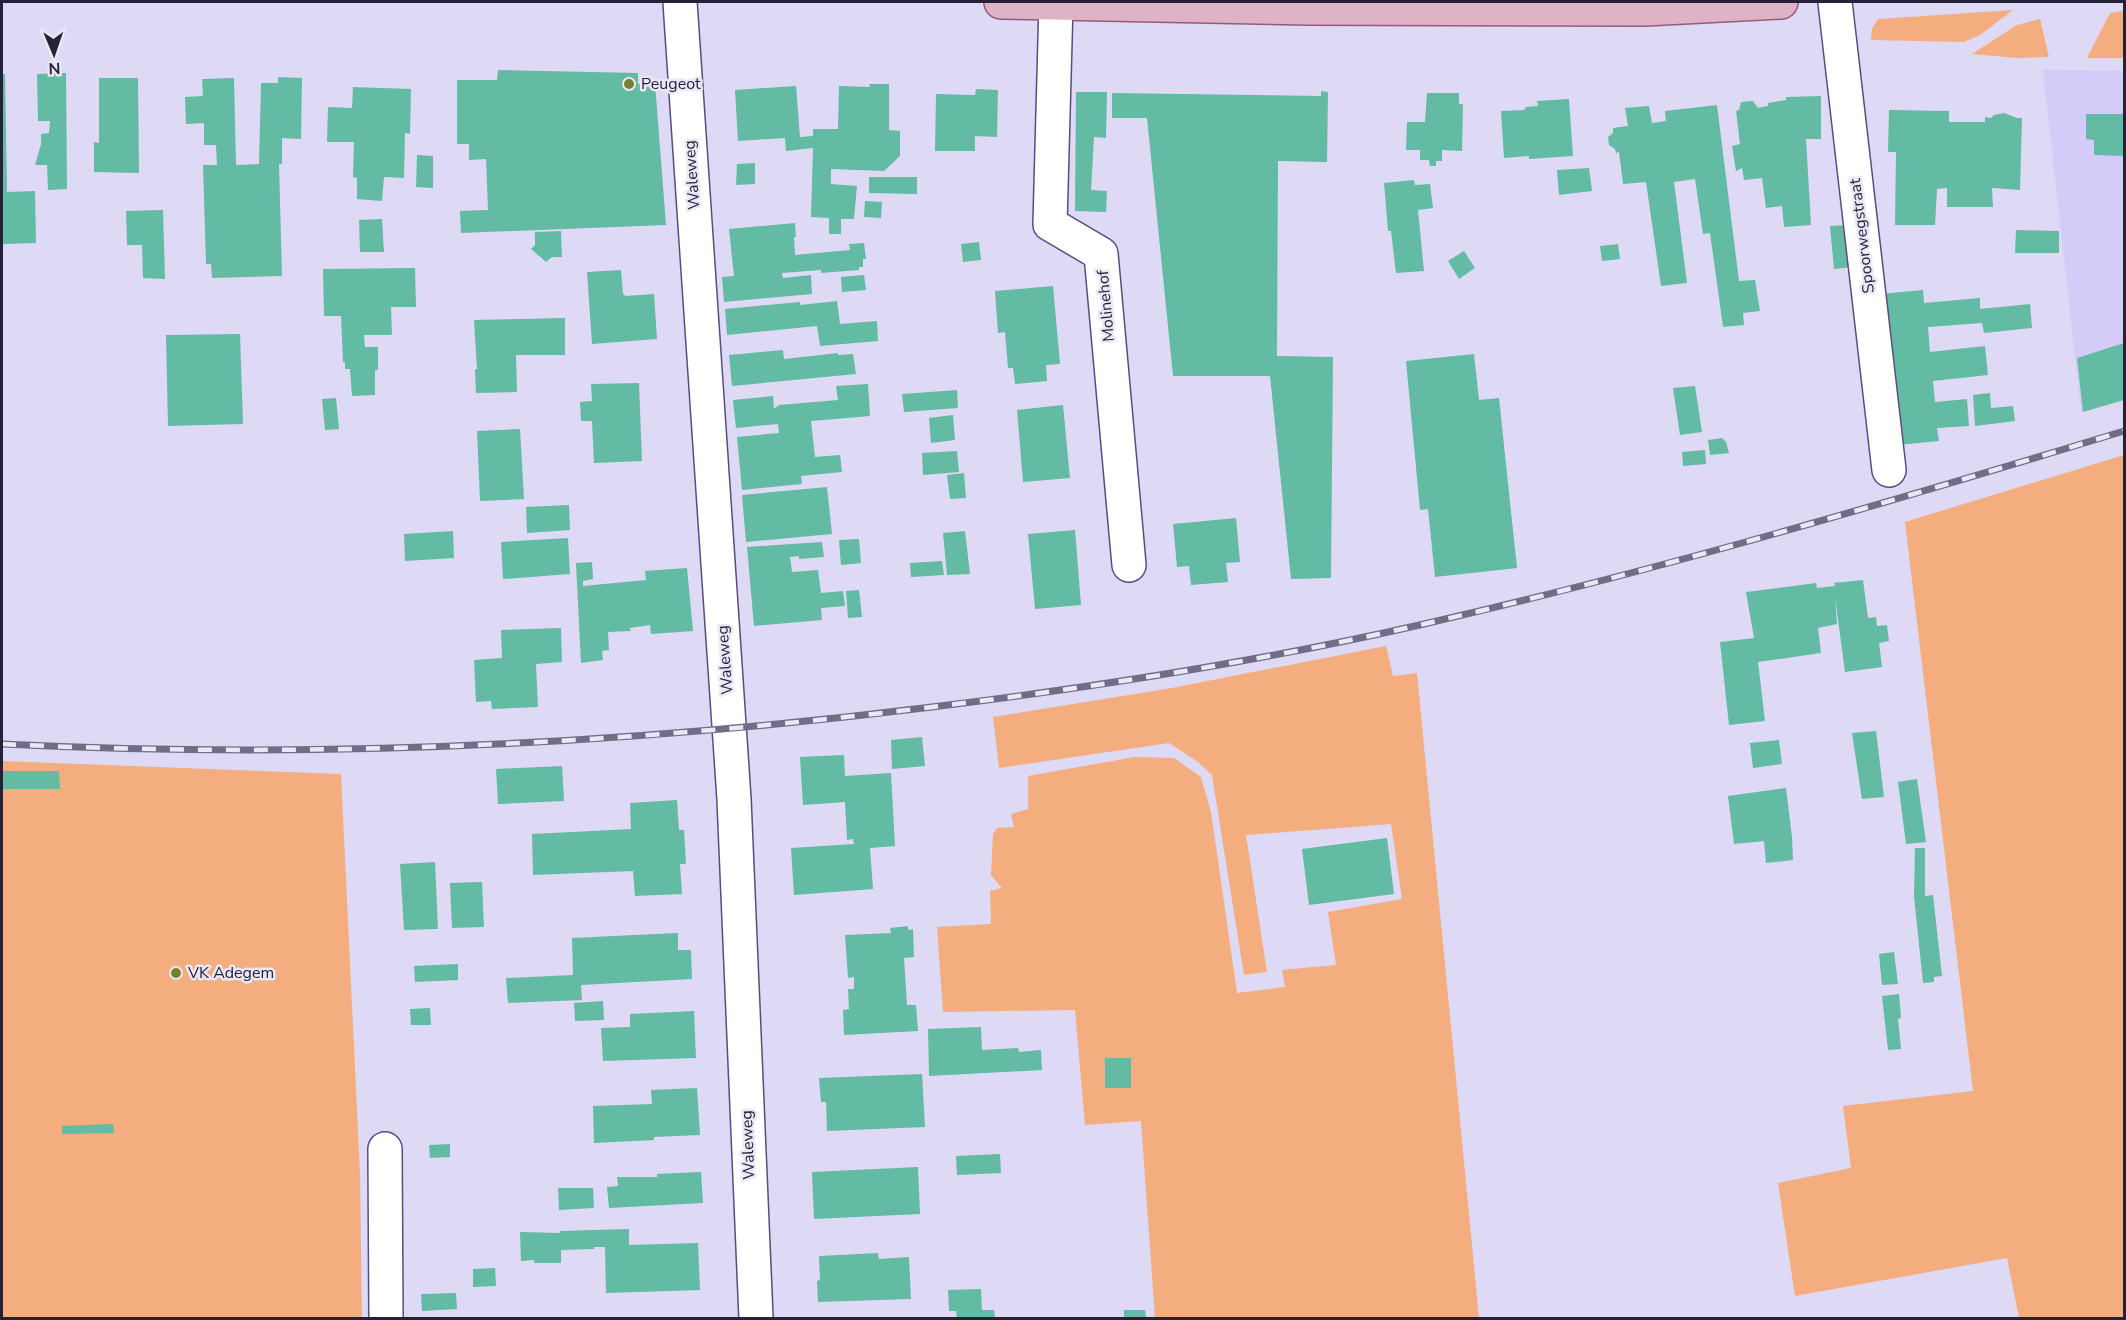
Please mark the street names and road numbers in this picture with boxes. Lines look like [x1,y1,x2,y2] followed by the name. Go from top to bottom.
[679,140,705,210] street label: Waleweg
[1844,177,1880,295] street label: Spoorwegstraat
[1092,269,1120,343] street label: Molinehof
[712,625,738,695] street label: Waleweg
[736,1110,760,1180] street label: Waleweg

